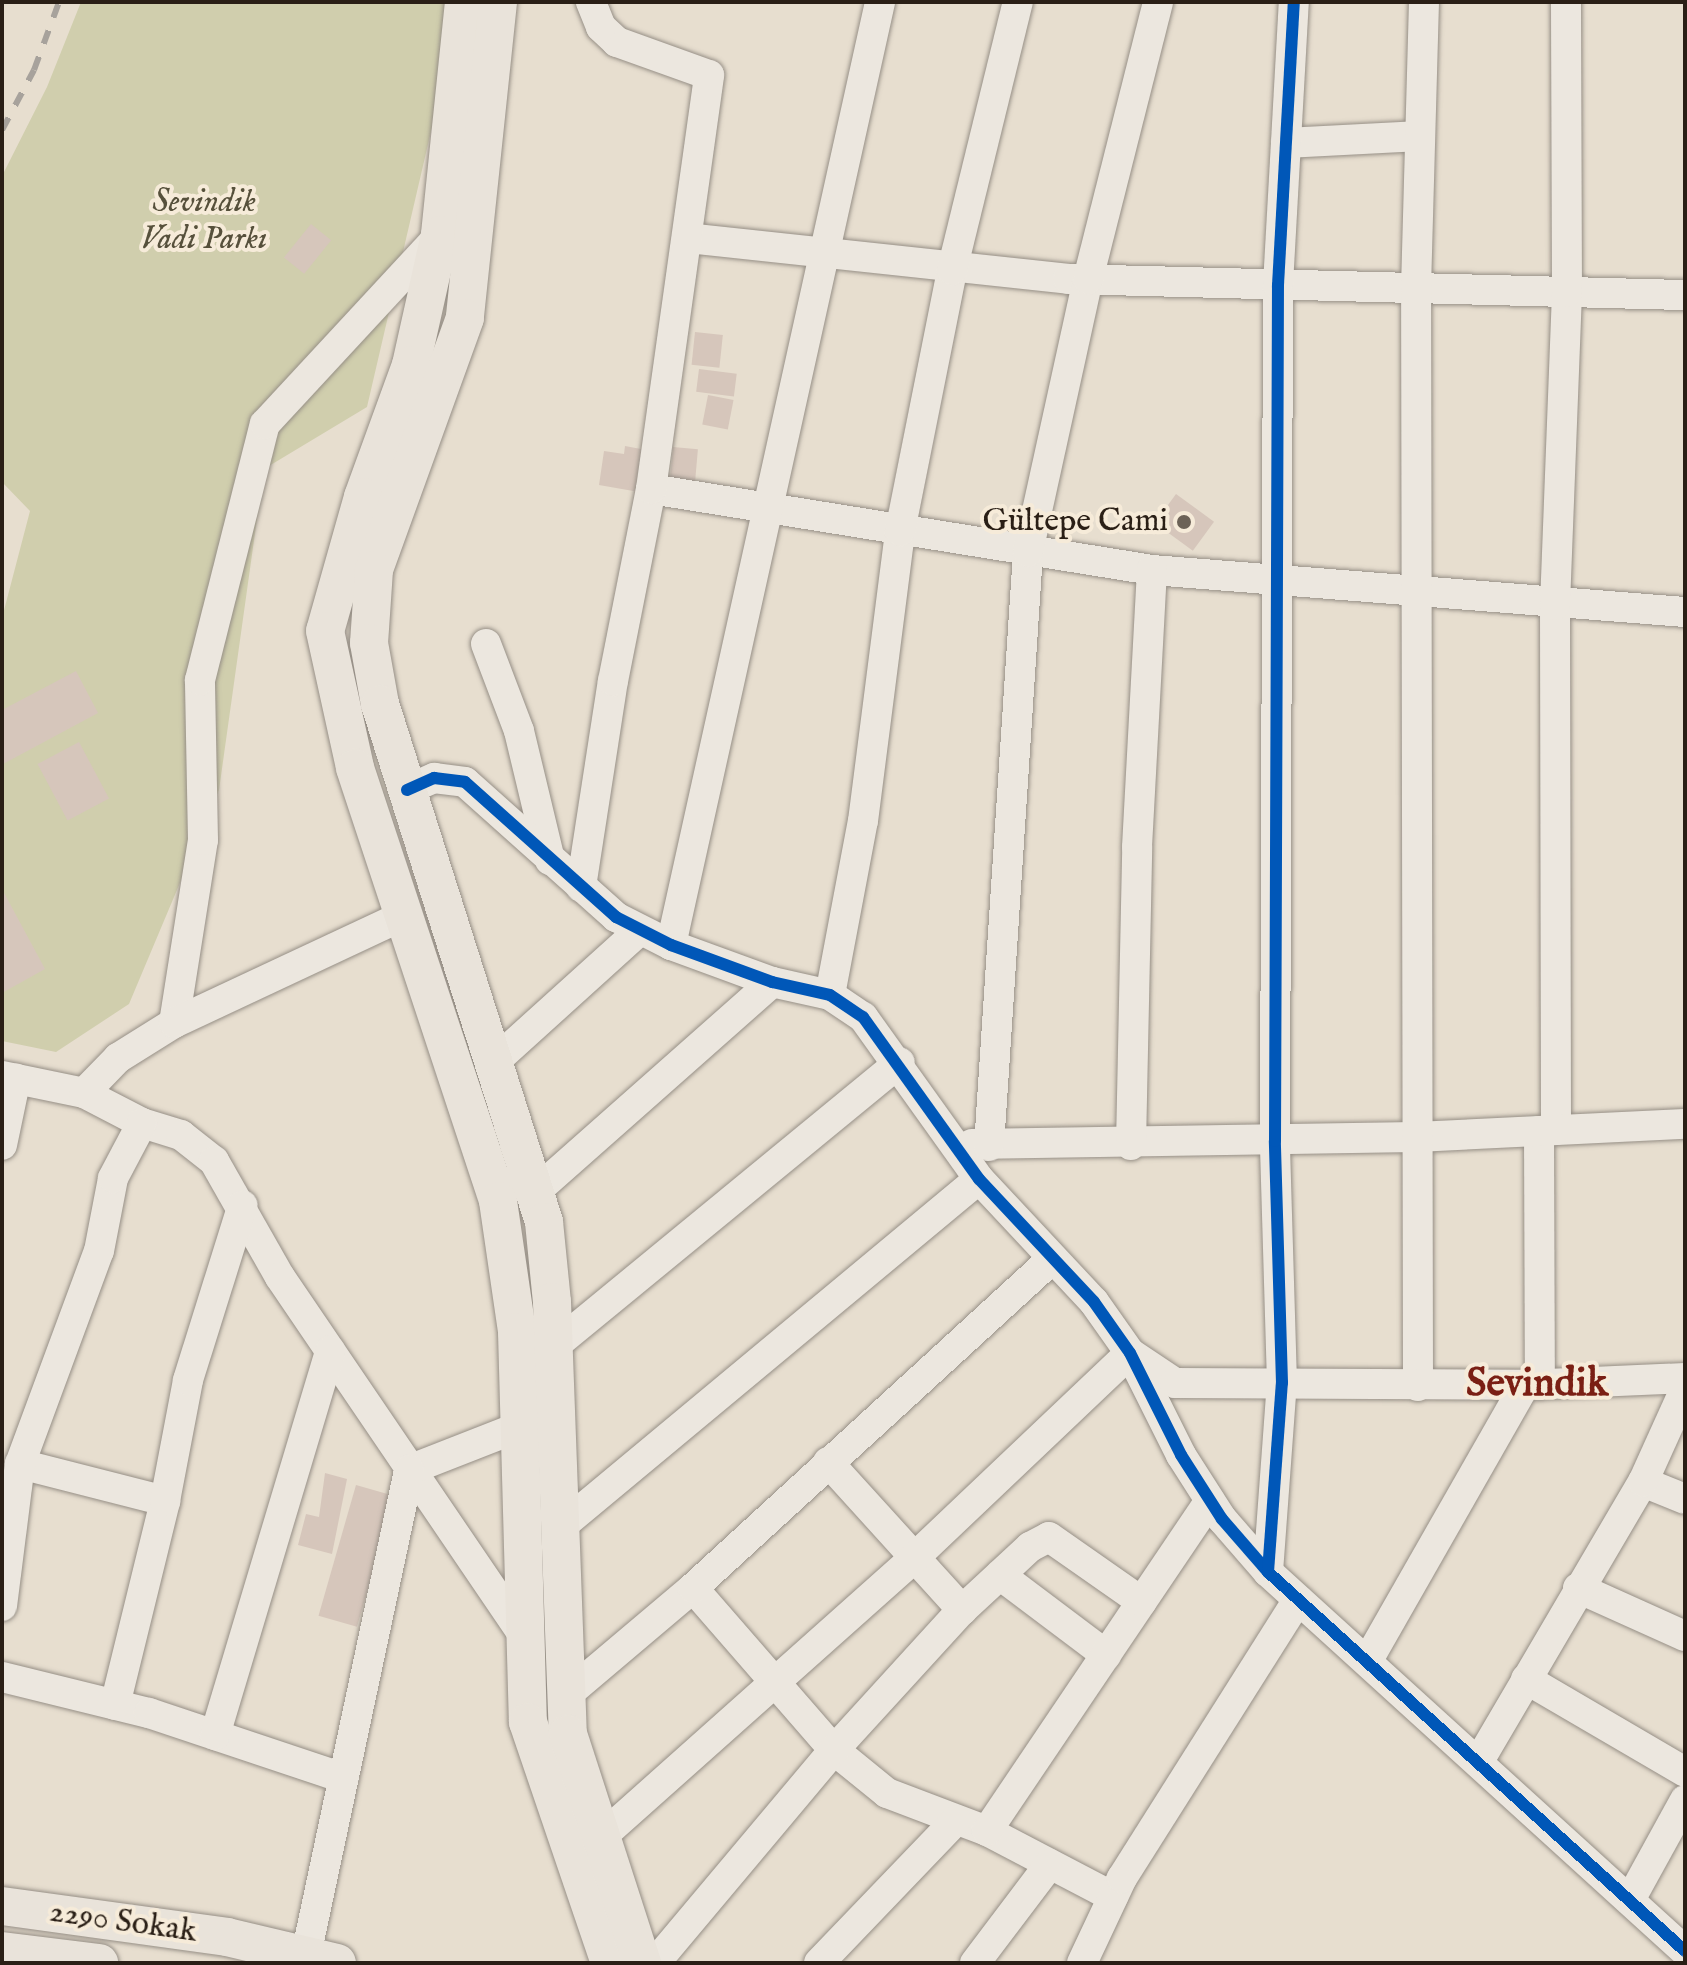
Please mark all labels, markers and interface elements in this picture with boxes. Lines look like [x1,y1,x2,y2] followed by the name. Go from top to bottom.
[141,185,267,260] park label: Sevindik Vadi Parkı
[983,503,1168,541] place label: Gültepe Cami
[1175,513,1193,531] marker: Gültepe Cami
[1466,1361,1608,1409] district label: Sevindik
[47,1894,199,1952] street label: 2290 Sokak

